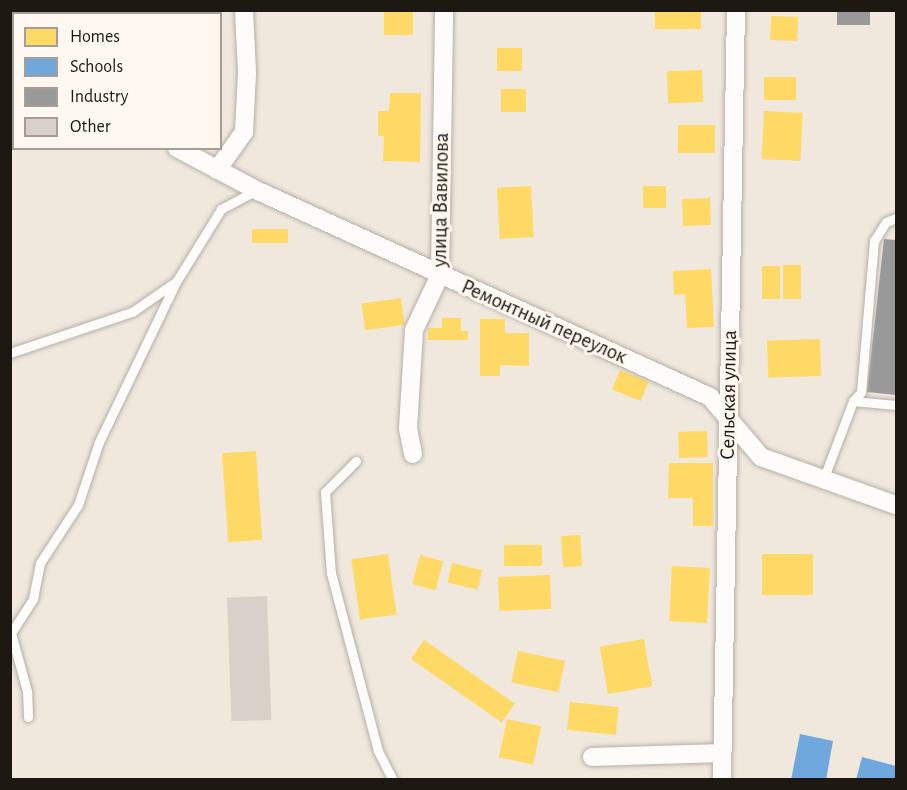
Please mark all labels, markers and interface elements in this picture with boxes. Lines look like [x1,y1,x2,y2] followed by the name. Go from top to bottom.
[12,12,222,150] legend
[70,28,120,46] text: Homes
[70,58,123,76] text: Schools
[70,88,129,106] text: Industry
[70,118,111,136] text: Other
[427,133,455,267] street label: улица Вавилова
[457,274,631,370] street label: Ремонтный переулок
[715,330,743,460] street label: Сельская улица

